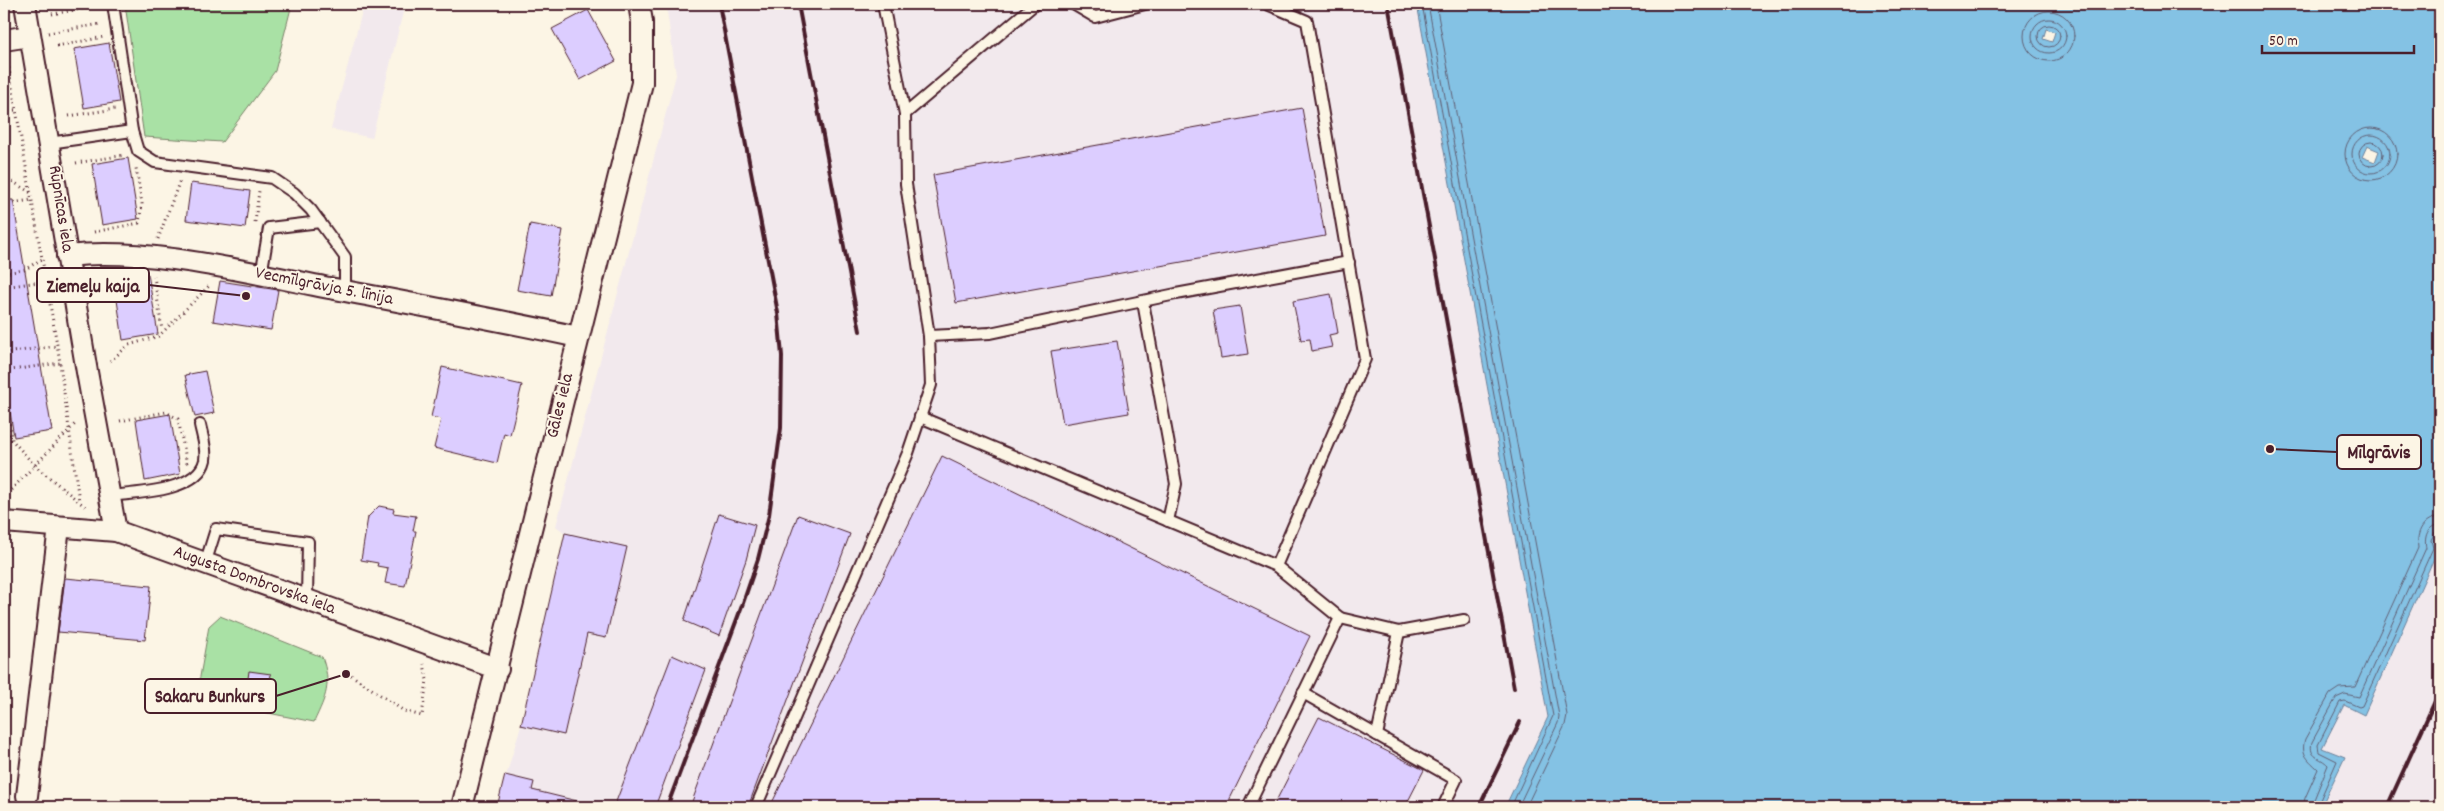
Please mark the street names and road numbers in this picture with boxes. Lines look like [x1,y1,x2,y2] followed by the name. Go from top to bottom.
[41,164,79,255] street label: Rūpnīcas iela
[253,261,396,313] street label: Vecmīlgrāvja 5. līnija
[541,370,581,441] street label: Gāles iela
[169,540,339,622] street label: Augusta Dombrovska iela

